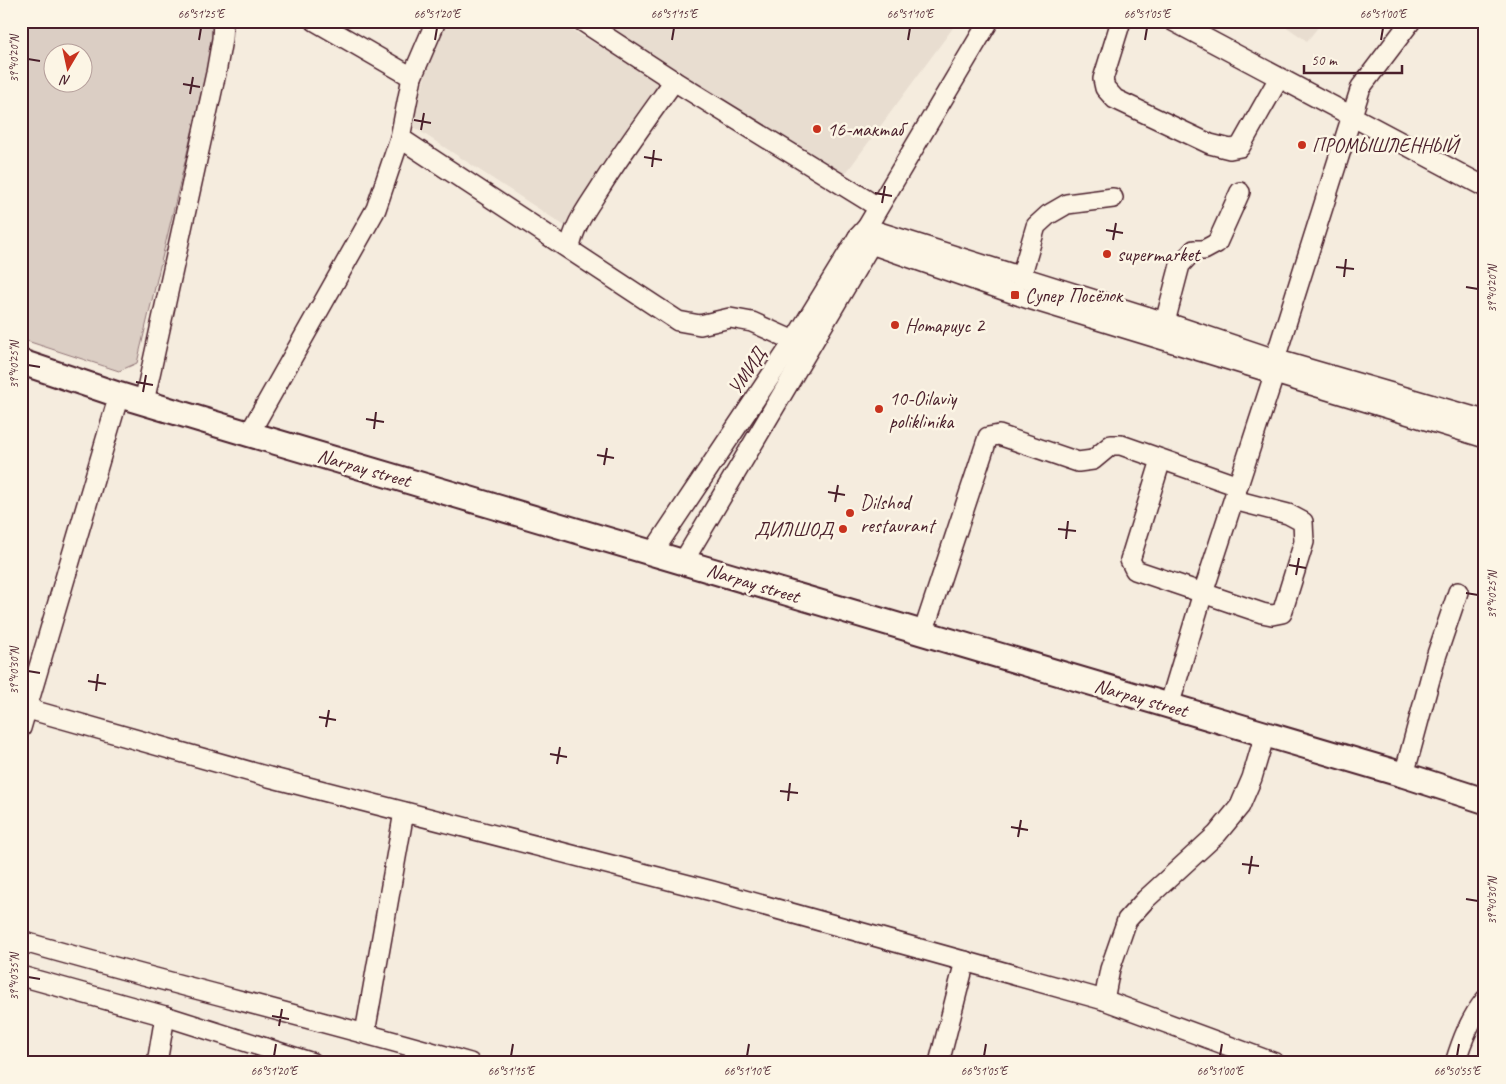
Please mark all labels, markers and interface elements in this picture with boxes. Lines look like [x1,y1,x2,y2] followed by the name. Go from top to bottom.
[178,6,226,22] text: 66°51'25"E
[414,6,462,22] text: 66°51'20"E
[651,6,699,22] text: 66°51'15"E
[887,6,935,22] text: 66°51'10"E
[1124,6,1172,22] text: 66°51'05"E
[1360,6,1408,22] text: 66°51'00"E
[6,34,22,83] text: 39°40'20"N
[42,42,92,92] north arrow
[1304,42,1401,74] scale bar
[1311,51,1338,70] text: 50 m
[58,71,72,89] text: N
[827,117,908,142] place label: 16-мактаб
[811,123,823,135] marker: 16-мактаб
[1312,133,1461,158] place label: ПРОМЫШЛЕННЫЙ
[1296,139,1308,151] marker: ПРОМЫШЛЕННЫЙ
[1117,242,1202,267] place label: supermarket
[1101,248,1113,260] marker: supermarket
[1484,264,1500,313] text: 39°40'20"N
[1025,283,1124,308] place label: Супер Посёлок
[1009,289,1021,301] marker: Супер Посёлок
[905,313,986,338] place label: Нотариус 2
[889,319,901,331] marker: Нотариус 2
[6,340,22,389] text: 39°40'25"N
[722,342,773,399] street label: УМИД
[889,386,958,434] place label: 10-Oilaviy poliklinika
[873,403,885,415] marker: 10-Oilaviy poliklinika
[315,443,416,494] street label: Narpay street
[860,490,937,538] place label: Dilshod restaurant
[844,507,856,519] marker: Dilshod restaurant
[754,517,835,542] place label: ДИЛШОД
[837,523,849,535] marker: ДИЛШОД
[704,557,805,610] street label: Narpay street
[1484,570,1500,619] text: 39°40'25"N
[6,646,22,695] text: 39°40'30"N
[1092,673,1193,724] street label: Narpay street
[1484,876,1500,925] text: 39°40'30"N
[6,952,22,1001] text: 39°40'35"N
[251,1063,299,1079] text: 66°51'20"E
[488,1063,536,1079] text: 66°51'15"E
[724,1063,772,1079] text: 66°51'10"E
[961,1063,1009,1079] text: 66°51'05"E
[1197,1063,1245,1079] text: 66°51'00"E
[1434,1063,1482,1079] text: 66°50'55"E

